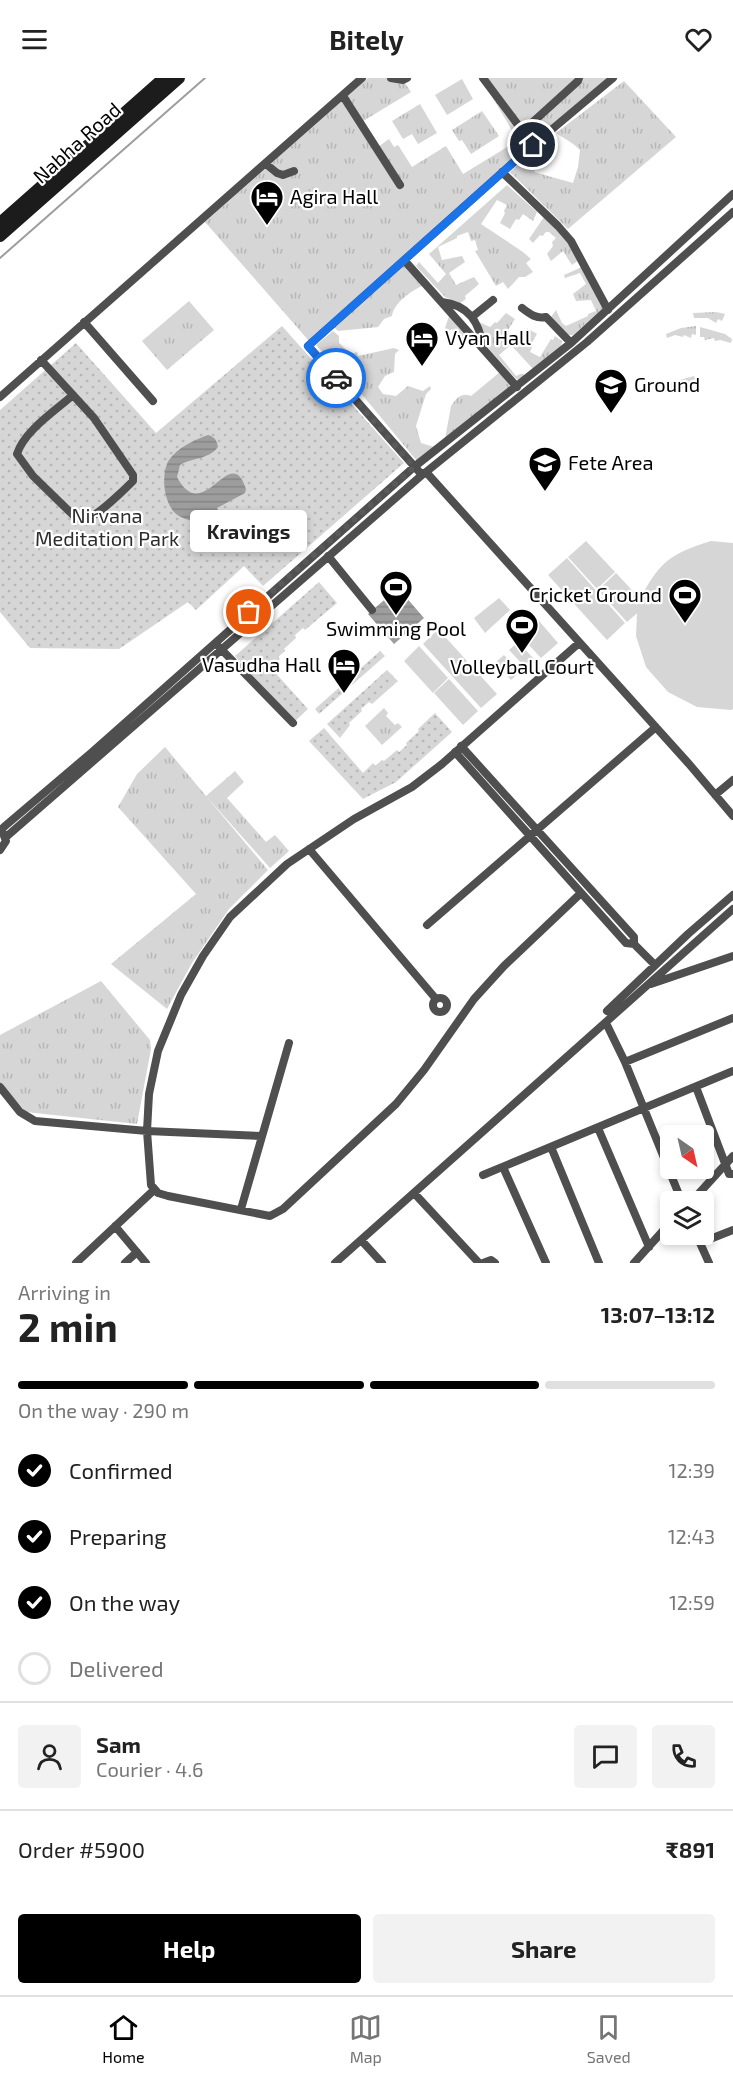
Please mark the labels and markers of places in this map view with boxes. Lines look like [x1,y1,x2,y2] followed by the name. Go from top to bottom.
[507,119,558,170] pin
[249,179,285,226] hotel icon: Agira Hall
[290,184,378,208] place label: Agira Hall
[404,320,440,367] hotel icon: Vyan Hall
[445,325,531,349] place label: Vyan Hall
[593,367,629,414] school or university icon: Ground
[634,372,700,396] place label: Ground
[527,445,563,492] school or university icon: Fete Area
[568,450,653,474] place label: Fete Area
[190,510,308,552] callout: Kravings
[378,569,414,616] sports icon: Swimming Pool
[667,577,703,624] sports icon: Cricket Ground
[529,582,662,606] place label: Cricket Ground
[223,586,274,637] pin
[504,607,540,654] sports icon: Volleyball Court
[326,616,466,640] place label: Swimming Pool
[326,647,362,694] hotel icon: Vasudha Hall
[202,652,321,676] place label: Vasudha Hall
[450,654,594,678] place label: Volleyball Court

